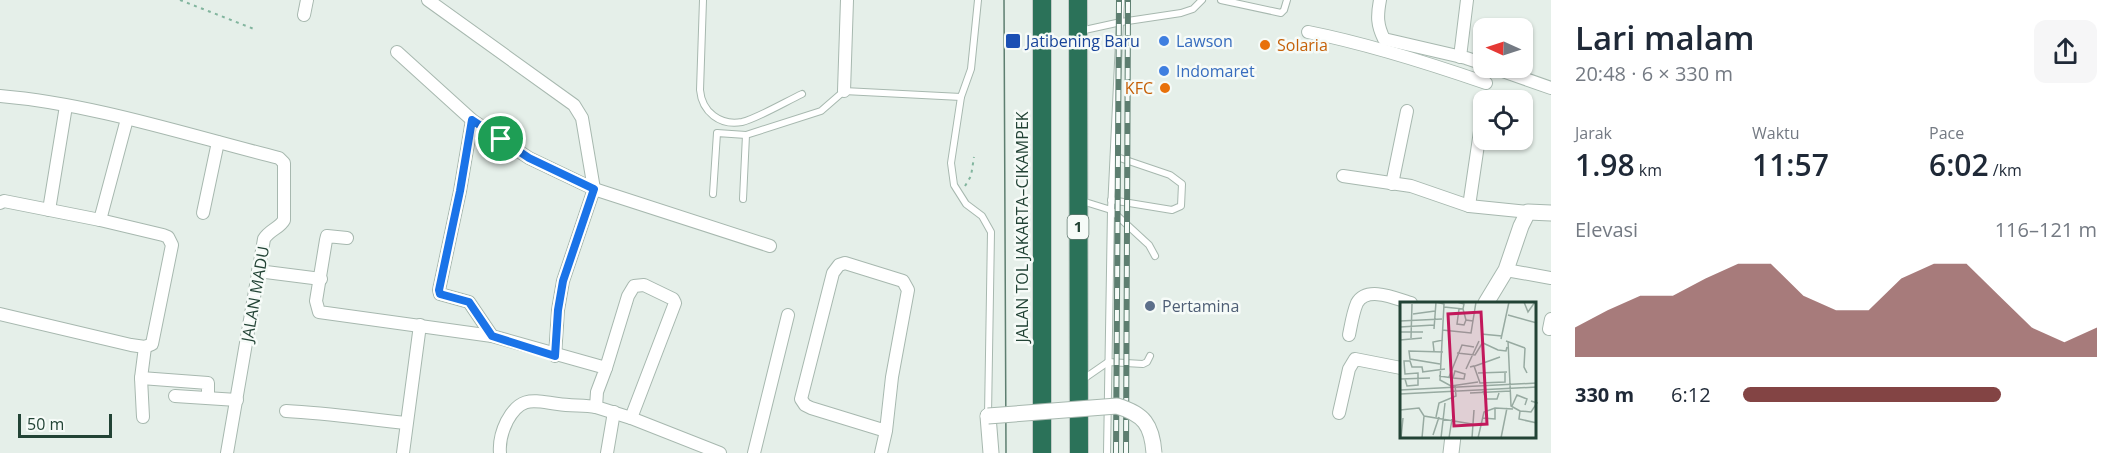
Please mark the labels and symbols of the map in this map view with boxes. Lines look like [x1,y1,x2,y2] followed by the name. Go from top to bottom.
[1473,18,1533,78] north arrow
[1024,30,1140,52] place label: Jatibening Baru
[1176,30,1233,52] place label: Lawson
[1004,32,1022,50] marker: Jatibening Baru
[1157,34,1171,48] marker: Lawson
[1277,34,1328,56] place label: Solaria
[1258,38,1272,52] marker: Solaria
[1176,60,1255,82] place label: Indomaret
[1157,64,1171,78] marker: Indomaret
[1125,77,1153,99] place label: KFC
[1158,81,1172,95] marker: KFC
[1011,111,1033,345] street label: JALAN TOL JAKARTA–CIKAMPEK
[475,113,526,164] pin
[1068,215,1088,239] road number: 1
[235,244,274,346] street label: JALAN MADU
[1162,295,1239,317] place label: Pertamina
[1143,299,1157,313] marker: Pertamina
[1400,302,1536,438] inset map
[18,411,112,438] scale bar

